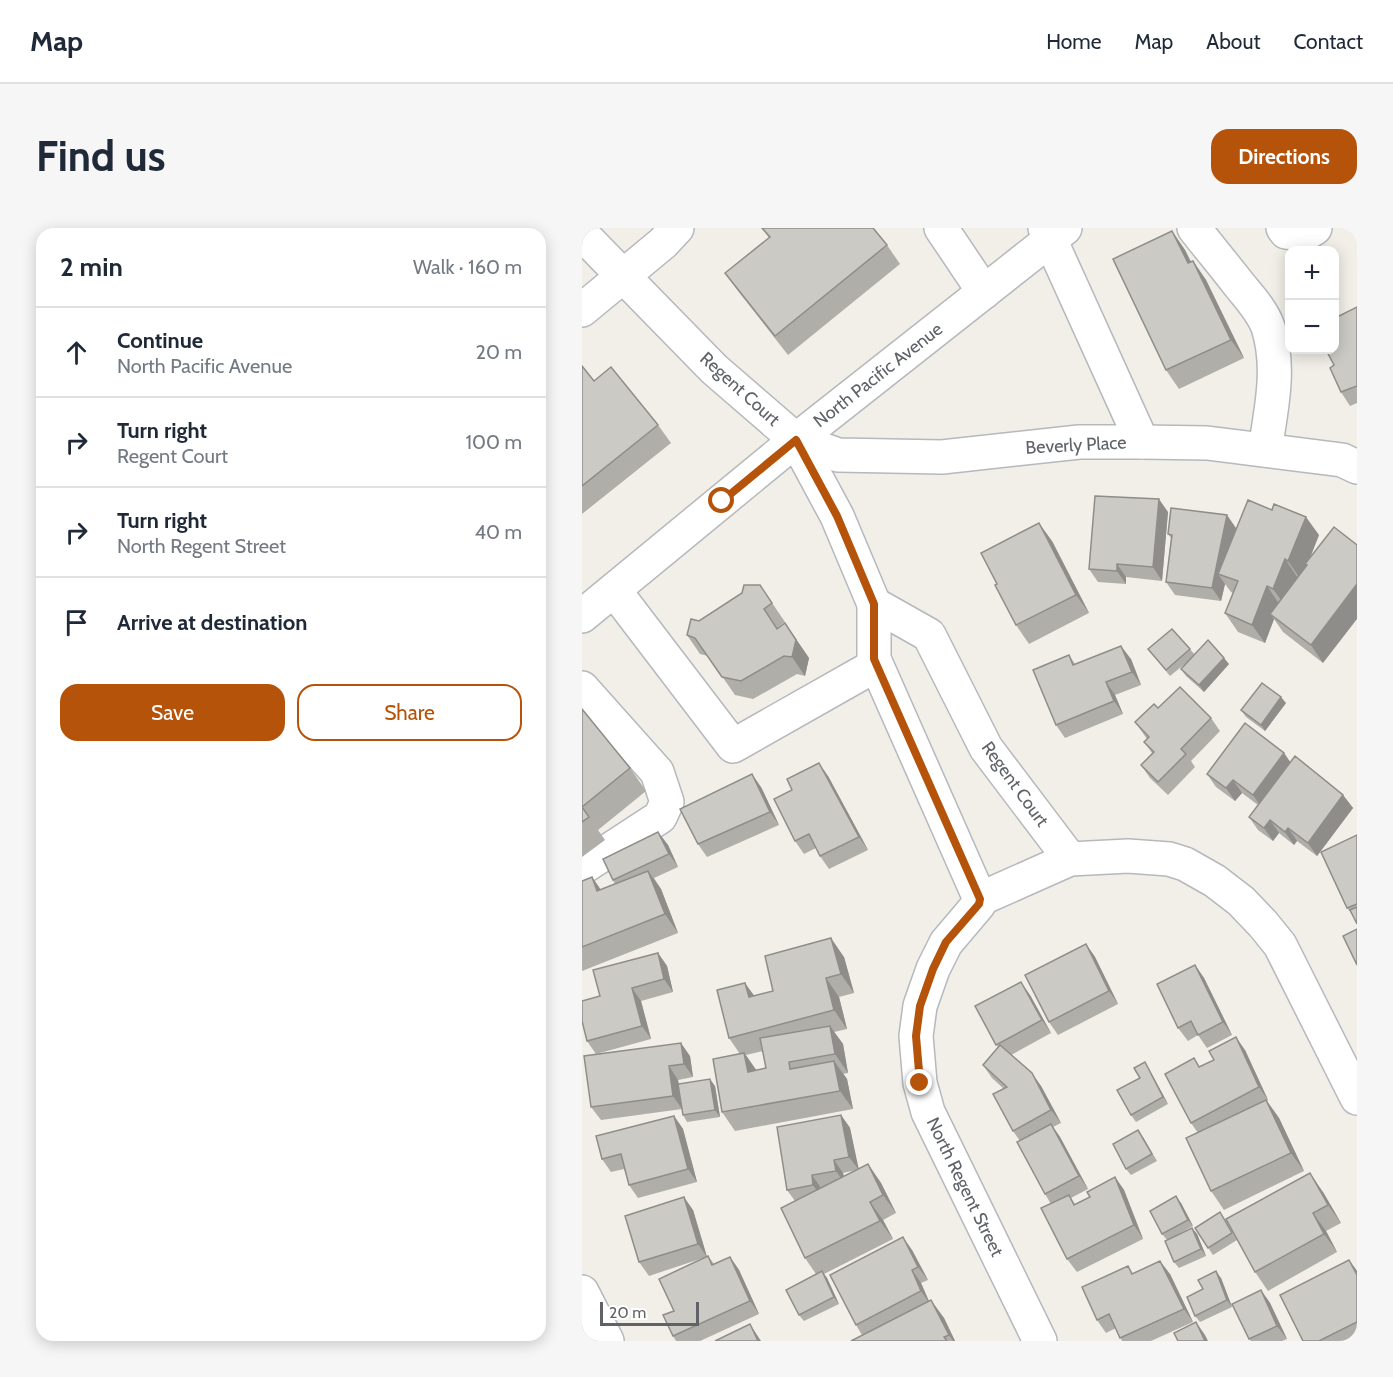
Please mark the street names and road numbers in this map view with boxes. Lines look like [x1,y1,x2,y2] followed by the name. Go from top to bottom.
[809,318,947,432] street label: North Pacific Avenue
[696,347,784,431] street label: Regent Court
[1025,431,1127,459] street label: Beverly Place
[977,737,1053,831] street label: Regent Court
[922,1114,1008,1260] street label: North Regent Street

